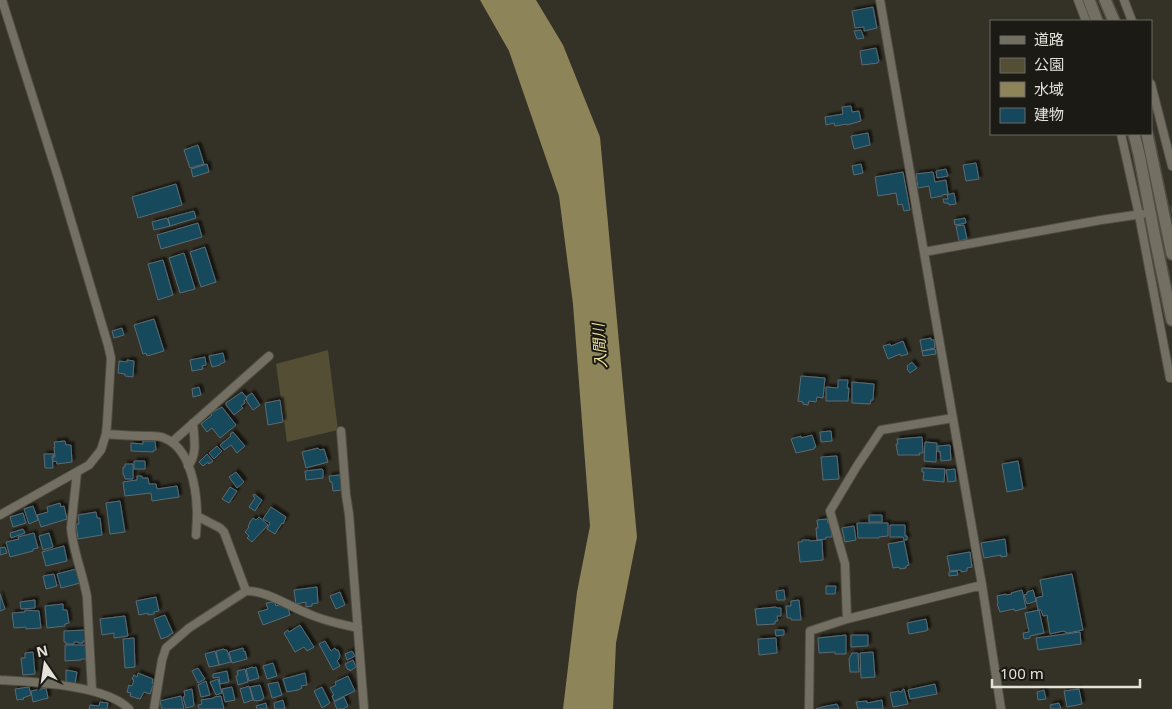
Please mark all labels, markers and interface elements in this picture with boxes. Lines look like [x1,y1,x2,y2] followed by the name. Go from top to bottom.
[990,20,1152,135] legend
[1034,29,1064,49] text: 道路
[1034,54,1064,74] text: 公園
[1034,79,1064,99] text: 水域
[1034,104,1064,124] text: 建物
[587,321,611,369] water label: 入間川
[20,639,70,689] north arrow
[34,640,50,661] text: N
[992,656,1140,688] scale bar
[1000,663,1044,683] text: 100 m

